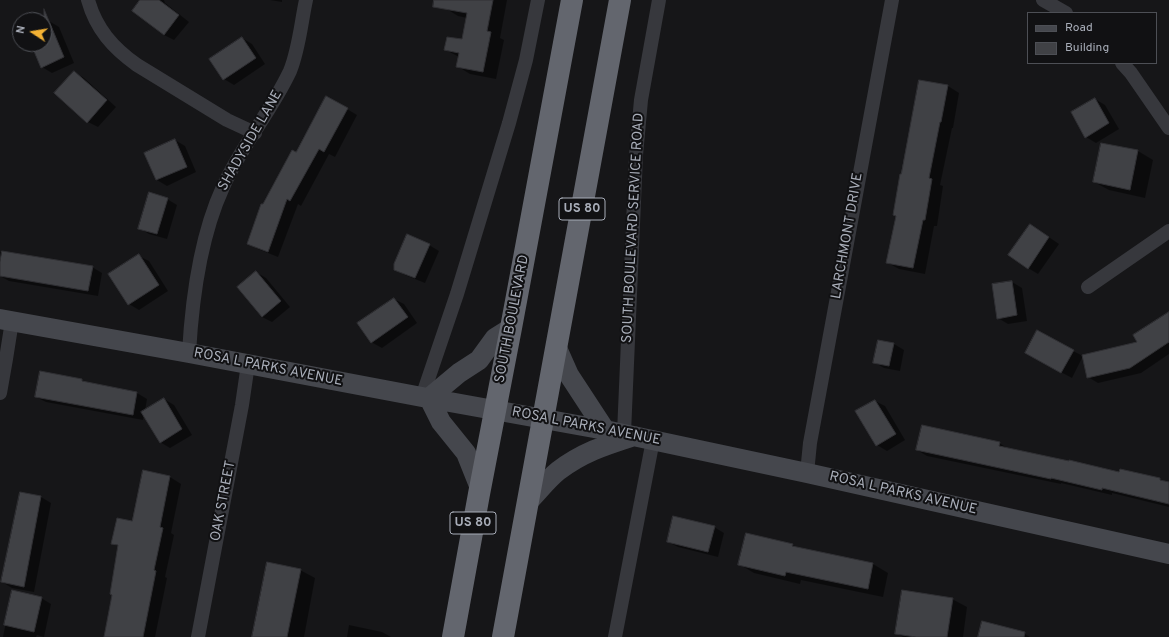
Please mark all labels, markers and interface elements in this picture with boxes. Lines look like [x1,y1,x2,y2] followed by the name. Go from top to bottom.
[12,12,52,52] north arrow
[1027,12,1157,64] legend
[1065,20,1093,36] text: Road
[14,24,29,35] text: N
[1065,40,1109,56] text: Building
[215,88,287,194] street label: SHADYSIDE LANE
[620,112,648,344] street label: SOUTH BOULEVARD SERVICE ROAD
[829,172,867,300] street label: LARCHMONT DRIVE
[559,198,605,220] road number: US 80
[492,253,534,385] street label: SOUTH BOULEVARD
[192,345,344,391] street label: ROSA L PARKS AVENUE
[510,404,662,450] street label: ROSA L PARKS AVENUE
[208,459,240,543] street label: OAK STREET
[827,469,979,519] street label: ROSA L PARKS AVENUE
[450,512,496,534] road number: US 80

